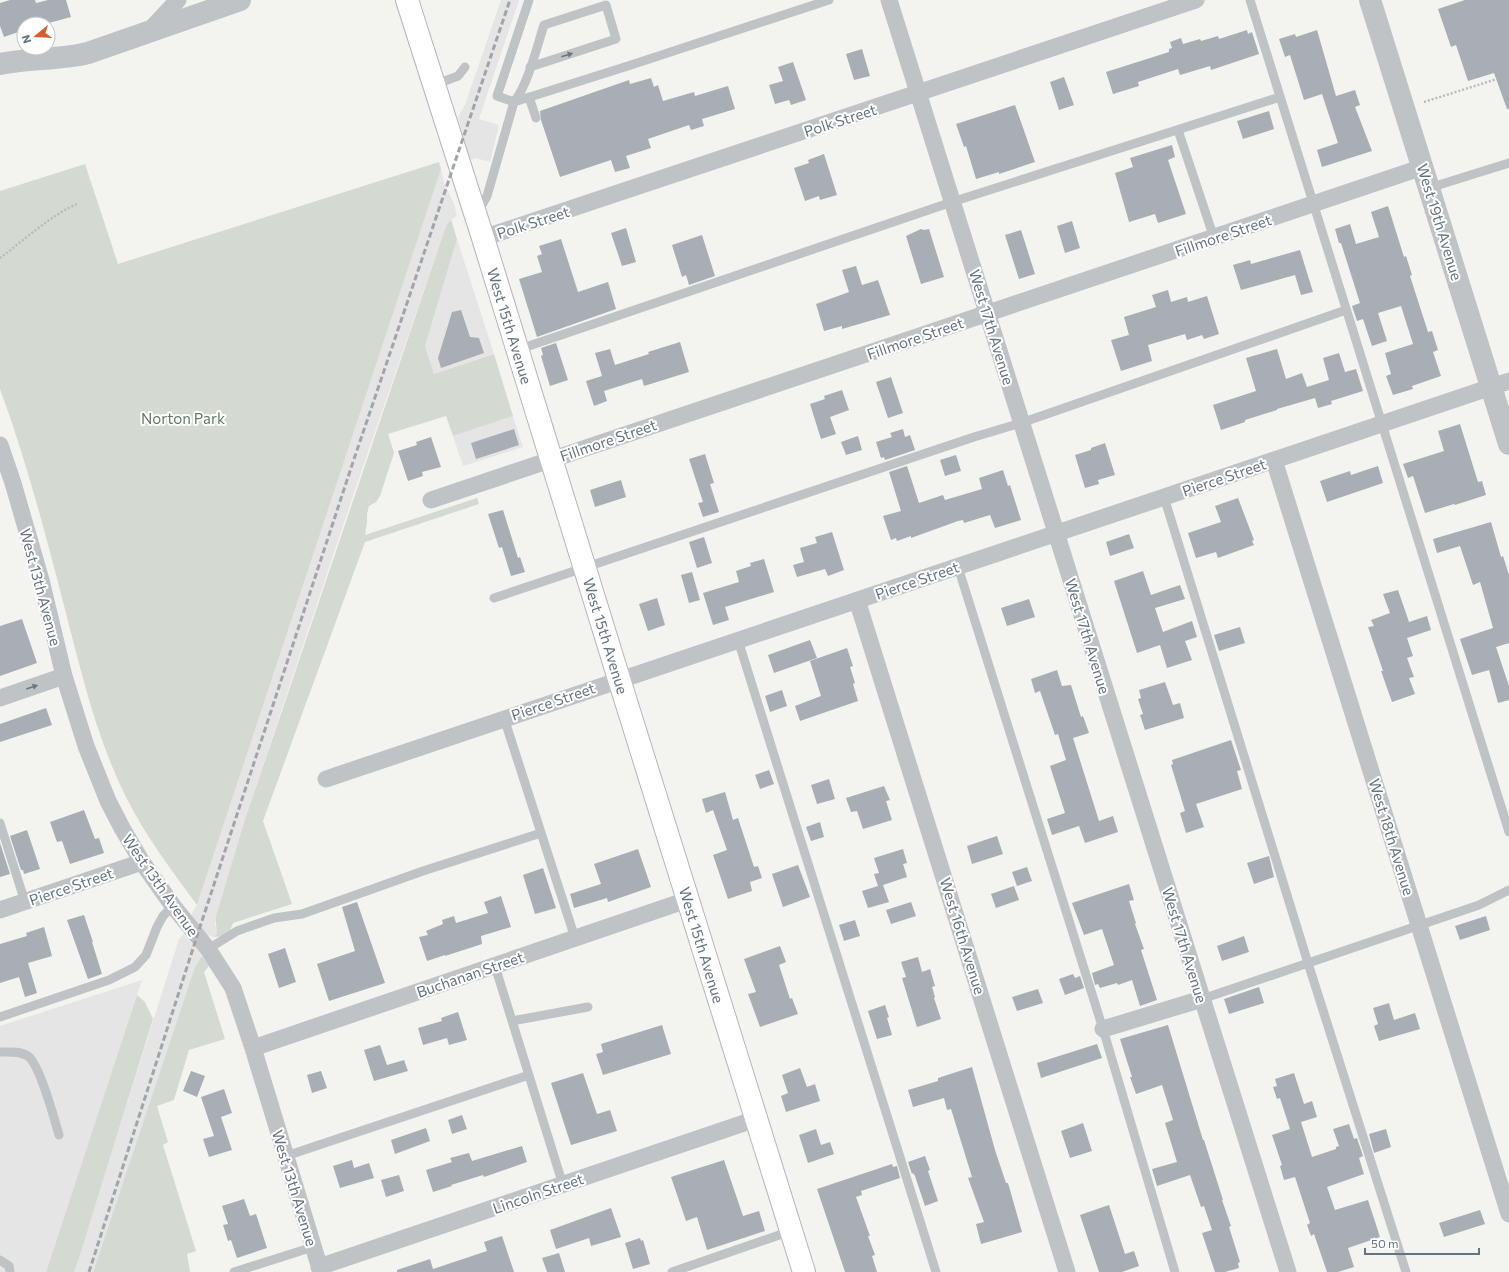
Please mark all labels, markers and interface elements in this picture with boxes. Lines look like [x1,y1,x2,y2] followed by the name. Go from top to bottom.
[16,16,56,56] north arrow
[19,33,33,45] text: N
[561,52,573,58] one-way arrow
[801,100,879,140] street label: Polk Street
[1414,161,1466,283] street label: West 19th Avenue
[494,202,572,242] street label: Polk Street
[1172,210,1274,260] street label: Fillmore Street
[484,266,536,386] street label: West 15th Avenue
[966,267,1018,387] street label: West 17th Avenue
[864,313,966,363] street label: Fillmore Street
[141,409,225,427] park label: Norton Park
[557,415,659,465] street label: Fillmore Street
[1180,454,1268,500] street label: Pierce Street
[17,526,65,648] street label: West 13th Avenue
[873,557,961,603] street label: Pierce Street
[580,576,632,696] street label: West 15th Avenue
[1062,576,1114,696] street label: West 17th Avenue
[509,678,597,724] street label: Pierce Street
[27,684,39,690] one-way arrow
[1366,776,1418,898] street label: West 18th Avenue
[119,830,203,940] street label: West 13th Avenue
[27,863,115,909] street label: Pierce Street
[937,875,989,997] street label: West 16th Avenue
[676,885,728,1005] street label: West 15th Avenue
[1159,885,1211,1005] street label: West 17th Avenue
[414,947,526,1001] street label: Buchanan Street
[269,1128,321,1248] street label: West 13th Avenue
[490,1169,586,1217] street label: Lincoln Street
[1365,1230,1479,1256] scale bar
[1371,1236,1399,1250] text: 50 m

